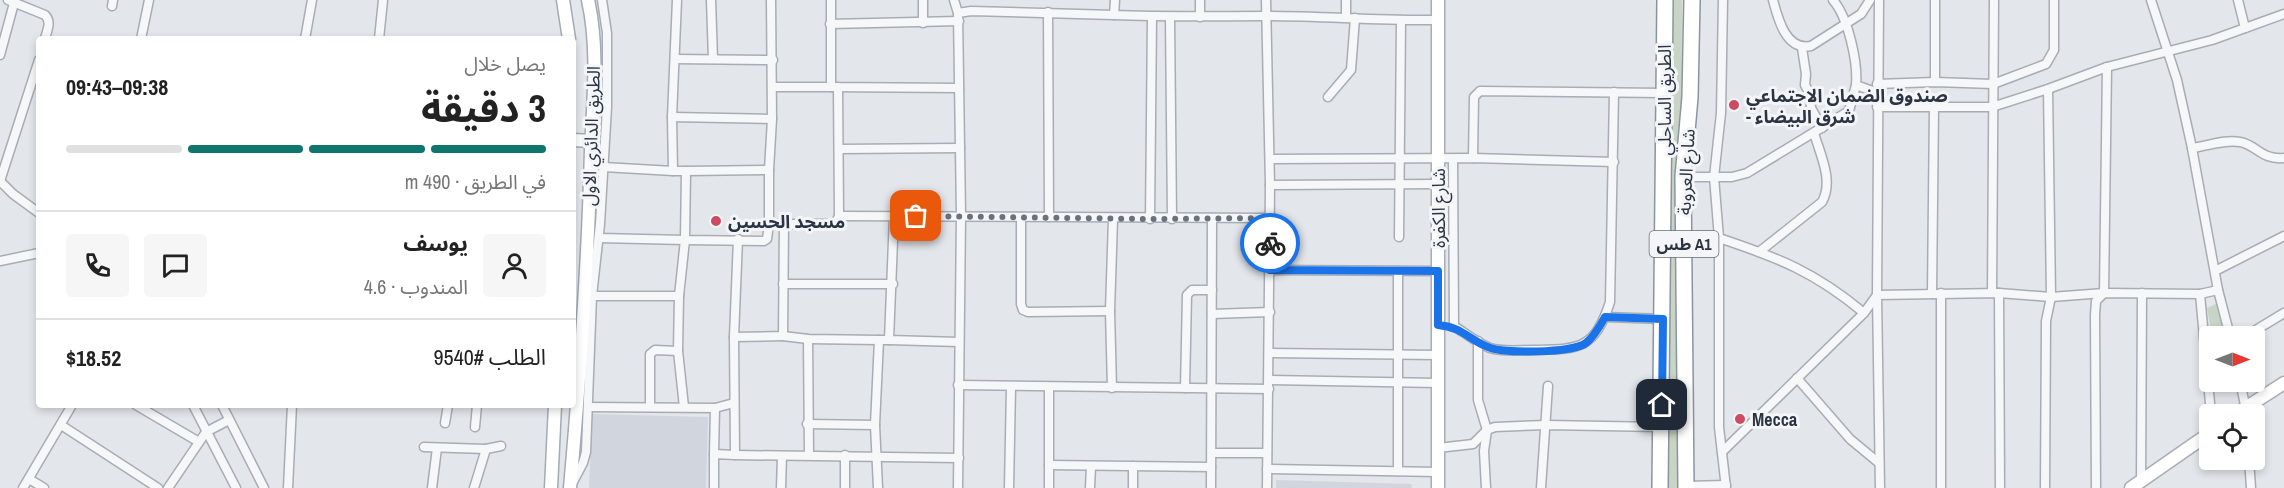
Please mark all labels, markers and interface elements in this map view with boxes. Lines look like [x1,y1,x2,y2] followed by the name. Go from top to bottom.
[1652,44,1678,156] street label: الطريق الساحلي
[464,50,546,77] text: يصل خلال
[576,65,607,207] street label: الطريق الدائري الاول
[66,72,168,102] text: 09:38–09:43
[421,82,546,134] text: 3 دقيقة
[1746,83,1948,129] place label: صندوق الضمان الاجتماعي - شرق البيضاء
[1727,98,1741,112] marker: صندوق الضمان الاجتماعي - شرق البيضاء
[1671,128,1703,216] street label: شارع العروبة
[405,168,546,195] text: في الطريق · 490 m
[1426,168,1453,248] street label: شارع الكفرة
[890,190,941,241] pin
[899,199,932,232] icon: bag
[728,209,845,234] place label: مسجد الحسين
[1240,213,1300,273] courier
[709,214,723,228] marker: مسجد الحسين
[1254,227,1287,260] icon: bike
[403,228,468,258] text: يوسف
[1650,231,1718,257] road number: طس A1
[66,234,129,297] button: phone
[144,234,207,297] button: chat
[483,234,546,297] button: person
[364,273,468,300] text: المندوب · 4.6
[2199,326,2265,392] north arrow
[2199,326,2265,470] map controls
[434,342,546,372] text: الطلب #9540
[66,343,121,373] text: $18.52
[1636,379,1687,430] pin
[1645,388,1678,421] icon: home
[2199,404,2265,470] button: locate
[1752,407,1798,432] place label: Mecca
[1733,412,1747,426] marker: Mecca

